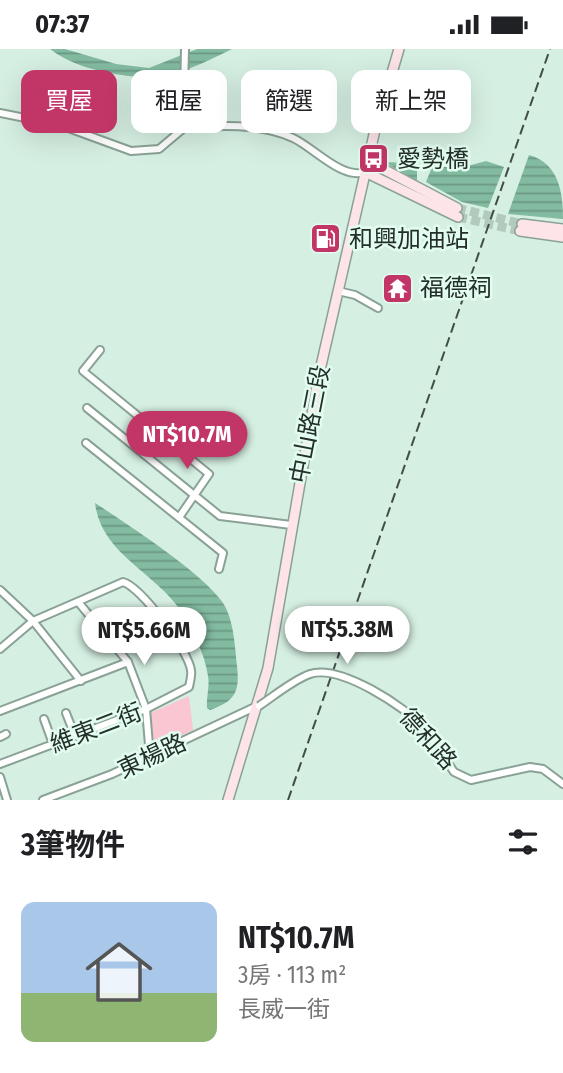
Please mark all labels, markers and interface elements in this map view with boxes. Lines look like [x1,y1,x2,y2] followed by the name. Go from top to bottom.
[35,9,89,40] text: 07:37
[21,70,117,133] chip: 買屋
[131,70,227,133] chip: 租屋
[241,70,337,133] chip: 篩選
[351,70,471,133] chip: 新上架
[357,142,391,176] bus stop icon: 愛勢橋
[397,145,469,173] place label: 愛勢橋
[309,222,343,256] fuel station icon: 和興加油站
[349,225,469,253] place label: 和興加油站
[380,271,414,305] temple icon: 福德祠
[420,274,492,302] place label: 福德祠
[285,362,335,486] street label: 中山路三段
[115,411,259,471] pin: NT$10.7M
[142,420,232,448] text: NT$10.7M
[72,607,216,667] pin: NT$5.66M
[275,607,419,666] pin: NT$5.38M
[301,615,393,643] text: NT$5.38M
[98,616,191,644] text: NT$5.66M
[46,698,146,758] street label: 維東二街
[394,703,462,775] street label: 德和路
[113,728,191,784] street label: 東楊路
[504,823,542,861] icon: filters
[21,827,125,863] text: 3筆物件
[238,920,354,956] text: NT$10.7M
[77,930,161,1014] icon: home
[238,961,346,989] text: 3房 · 113 m²
[238,995,330,1023] text: 長威一街

